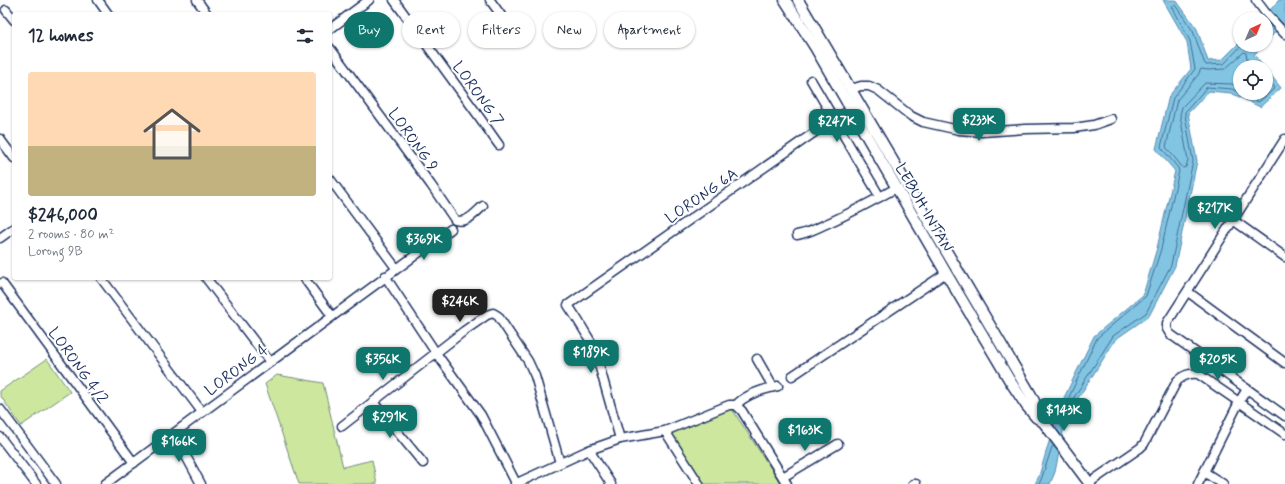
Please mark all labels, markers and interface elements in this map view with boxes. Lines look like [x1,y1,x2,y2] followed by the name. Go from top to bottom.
[344,12,394,48] chip: Buy
[402,12,460,48] chip: Rent
[468,12,535,48] chip: Filters
[543,12,596,48] chip: New
[604,12,695,48] chip: Apartment
[1233,12,1273,52] north arrow
[1233,12,1273,100] map controls
[28,25,94,47] text: 12 homes
[294,25,316,47] icon: filters
[447,57,508,131] street label: LORONG 7
[1233,60,1273,100] button: locate
[136,98,208,170] icon: home
[383,104,443,176] street label: LORONG 9
[951,108,1007,142] pin: $233K
[809,109,865,143] pin: $247K
[962,112,996,129] text: $233K
[818,113,856,130] text: $247K
[890,159,958,257] street label: LEBUH INTAN
[661,164,742,229] street label: LORONG 6A
[1187,196,1243,230] pin: $217K
[1197,200,1233,217] text: $217K
[28,204,98,226] text: $246,000
[28,226,114,243] text: 2 rooms · 80 m²
[396,227,452,261] pin: $369K
[406,231,442,248] text: $369K
[28,243,83,260] text: Lorong 9B
[432,289,488,323] pin: $246K
[441,293,479,310] text: $246K
[43,324,113,408] street label: LORONG 4/2
[201,339,273,401] street label: LORONG 4
[563,340,619,374] pin: $189K
[573,344,609,361] text: $189K
[355,347,411,381] pin: $356K
[1190,347,1246,381] pin: $205K
[365,351,401,368] text: $356K
[1199,351,1237,368] text: $205K
[1036,398,1092,432] pin: $143K
[1046,402,1082,419] text: $143K
[362,405,418,439] pin: $291K
[372,409,408,426] text: $291K
[777,418,833,452] pin: $163K
[787,422,823,439] text: $163K
[151,429,207,463] pin: $166K
[161,433,197,450] text: $166K

